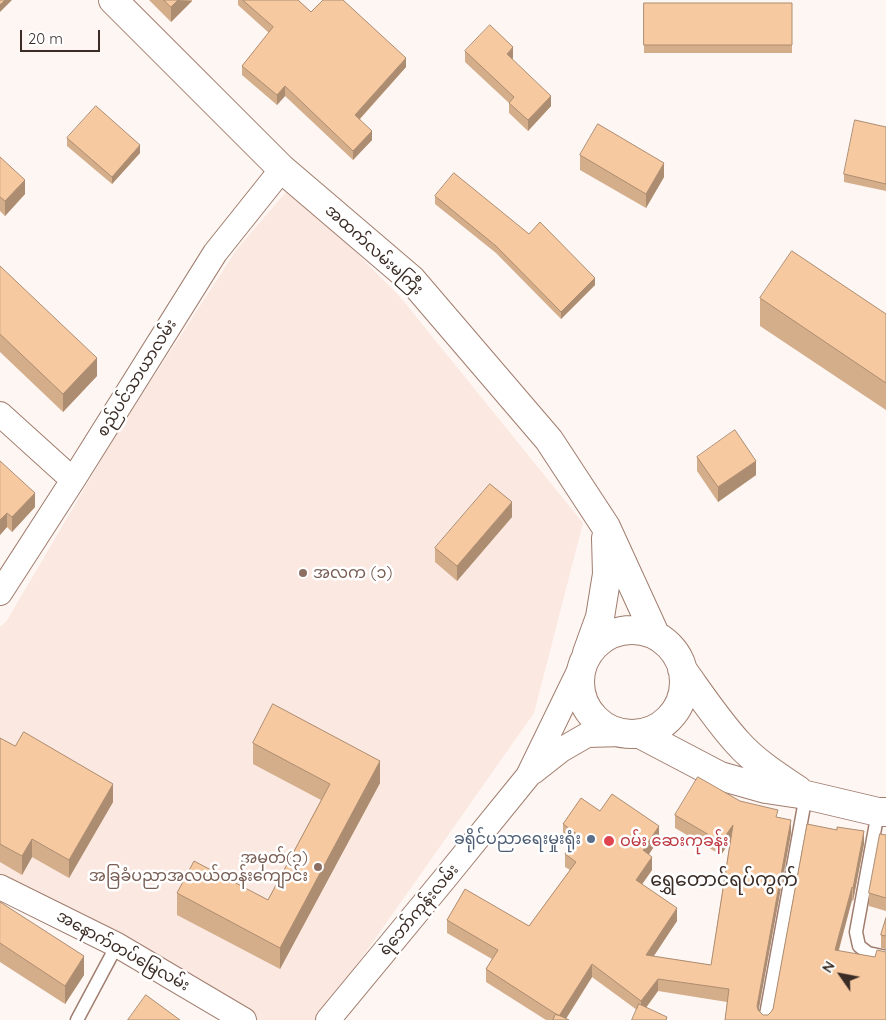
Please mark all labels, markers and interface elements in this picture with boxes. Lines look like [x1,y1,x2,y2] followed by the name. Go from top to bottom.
[22,20,102,52] scale bar
[28,29,63,48] text: 20 m
[321,201,427,299] street label: အထက်လမ်းမကြီး
[93,316,181,440] street label: စည်ပင်သာယာလမ်း
[313,563,392,583] place label: အလက (၁)
[297,567,309,579] marker: အလက (၁)
[454,829,581,849] place label: ခရိုင်ပညာရေးမှုးရုံး
[620,831,728,851] place label: ဝမ်း ဆေးကုခန်း
[585,833,597,845] marker: ခရိုင်ပညာရေးမှုးရုံး
[602,834,616,848] marker: ဝမ်း ဆေးကုခန်း
[89,848,308,886] place label: အမှတ်(၁) အခြခံပညာအလယ်တန်းကျောင်း
[375,860,463,960] street label: ရဲဘော်ကုန်းလမ်း
[312,861,324,873] marker: အမှတ်(၁) အခြခံပညာအလယ်တန်းကျောင်း
[650,869,798,891] district label: ရွှေတောင်ရပ်ကွက်
[53,907,193,995] street label: အနောက်တပ်မြေလမ်း
[816,950,866,1000] north arrow
[818,958,839,976] text: N

